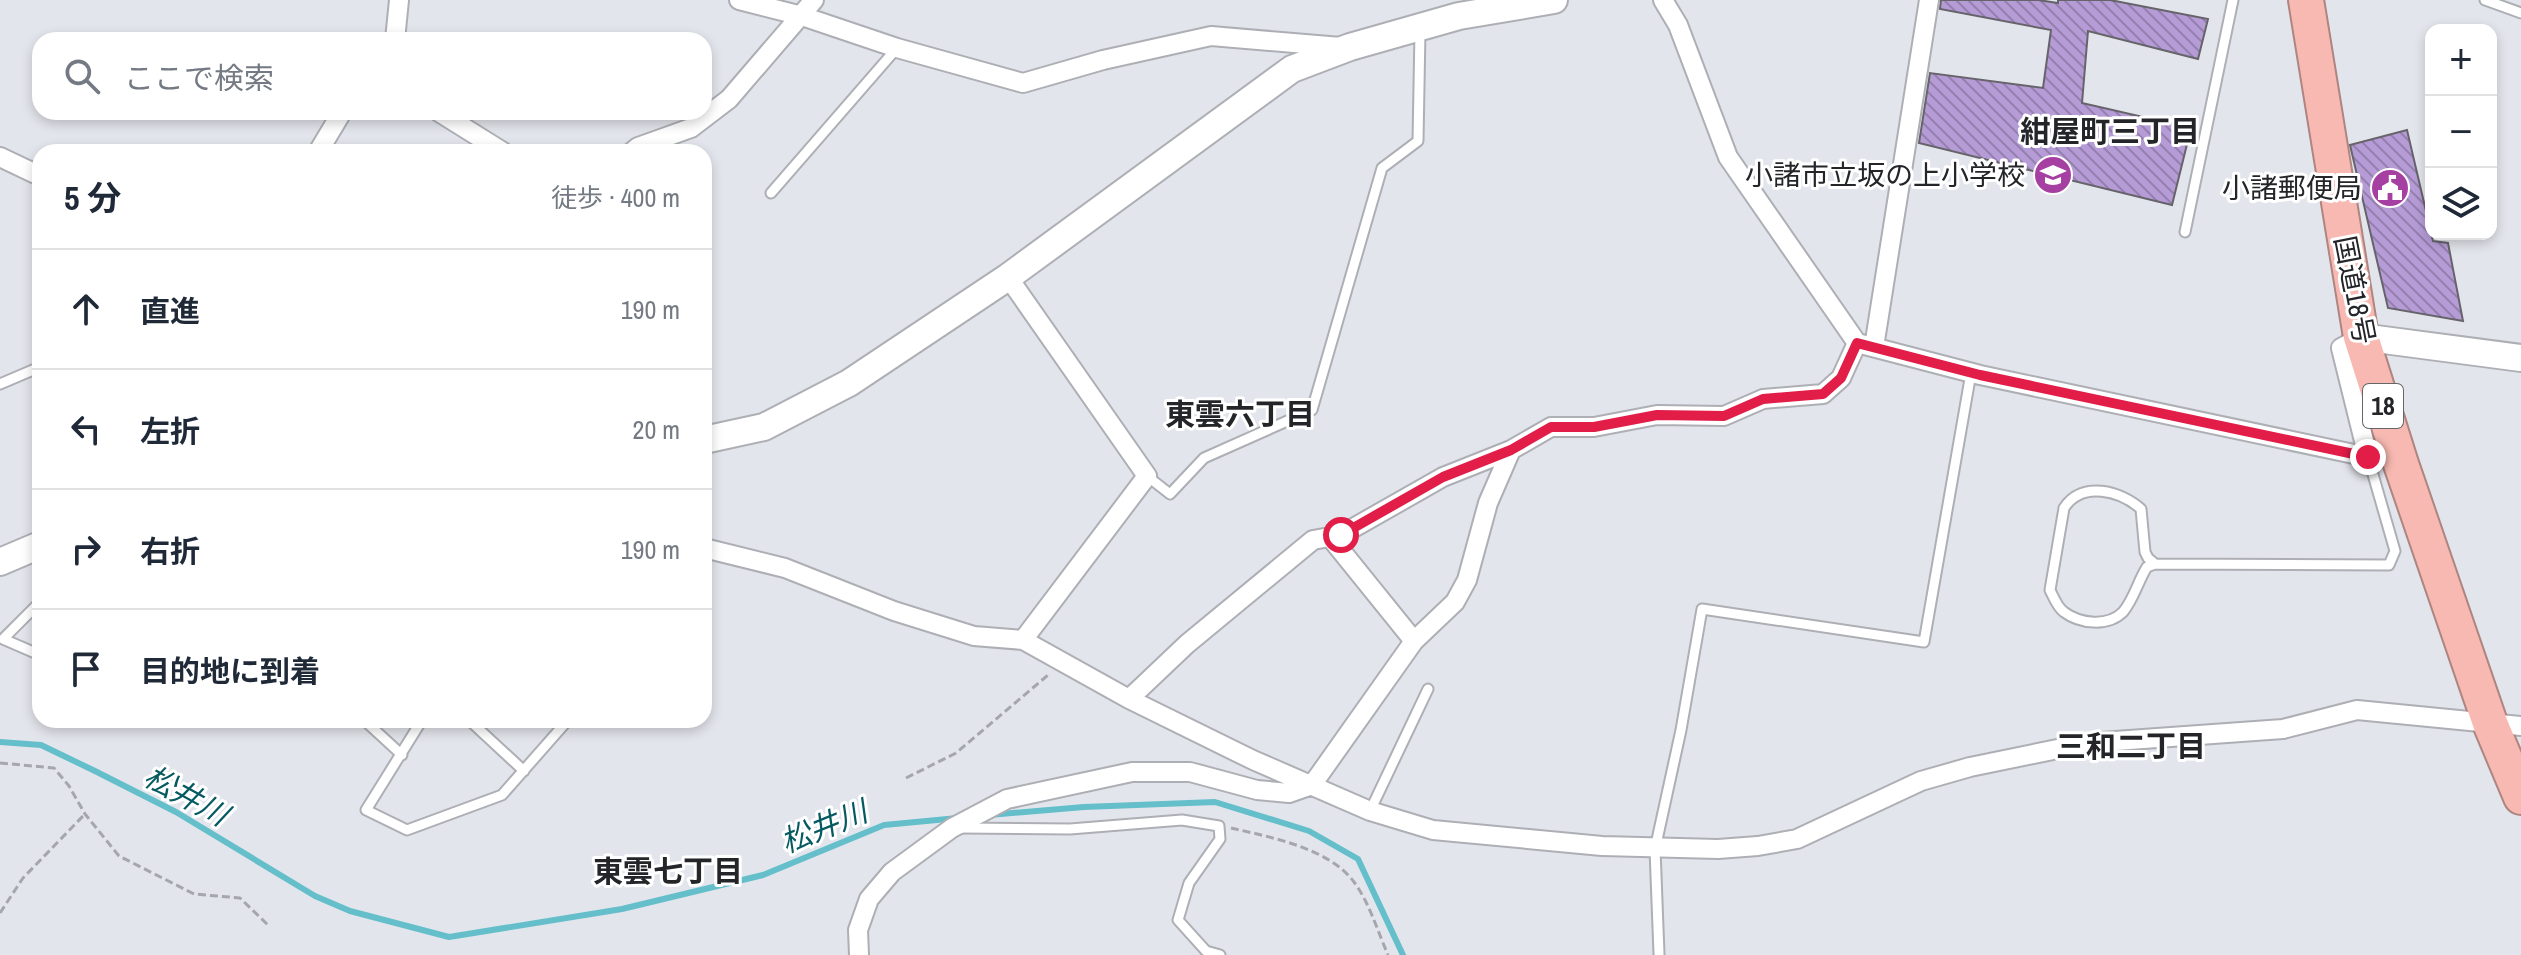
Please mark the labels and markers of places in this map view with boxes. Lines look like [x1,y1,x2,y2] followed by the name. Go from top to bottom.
[2032,154,2074,196] school or university icon: 小諸市立坂の上小学校
[1745,156,2025,194] place label: 小諸市立坂の上小学校
[2369,167,2411,209] public building icon: 小諸郵便局
[2222,169,2362,207] place label: 小諸郵便局

